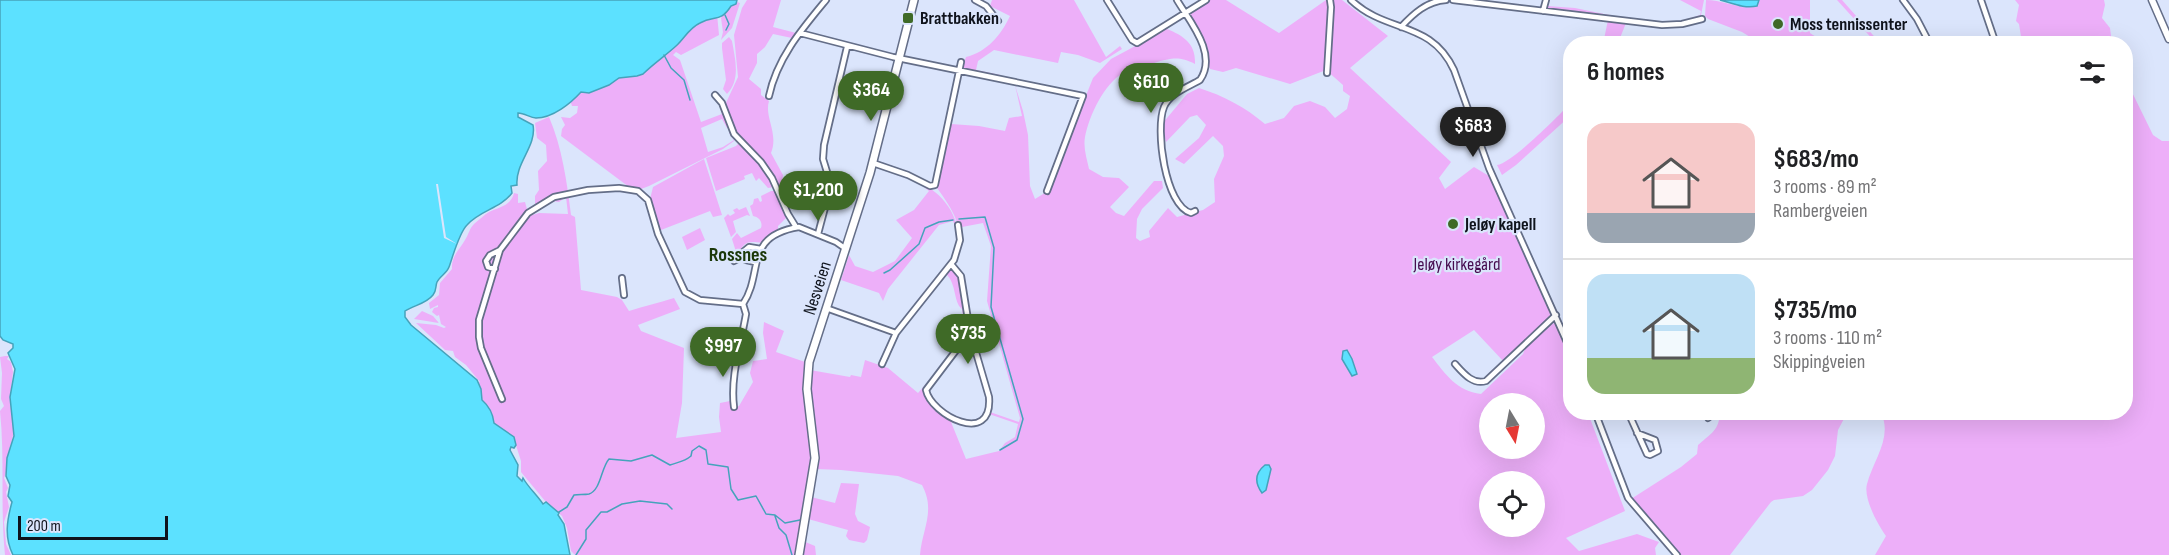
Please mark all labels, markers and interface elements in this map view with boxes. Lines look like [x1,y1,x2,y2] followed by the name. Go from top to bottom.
[920,8,999,29] place label: Brattbakken
[901,11,915,25] marker: Brattbakken
[1790,14,1908,35] place label: Moss tennissenter
[1771,17,1785,31] marker: Moss tennissenter
[2076,56,2109,89] icon: filters
[1587,57,1665,88] text: 6 homes
[1115,63,1187,114] pin: $610
[1133,70,1170,94] text: $610
[835,71,907,122] pin: $364
[852,78,890,102] text: $364
[1437,107,1509,158] pin: $683
[1454,114,1492,138] text: $683
[1773,144,1859,175] text: $683/mo
[1635,147,1707,219] icon: home
[769,171,867,222] pin: $1,200
[1773,175,1877,199] text: 3 rooms · 89 m²
[793,178,843,202] text: $1,200
[1773,199,1868,223] text: Rambergveien
[1464,214,1536,235] place label: Jeløy kapell
[1446,217,1460,231] marker: Jeløy kapell
[709,243,768,267] district label: Rossnes
[1413,254,1500,275] park label: Jeløy kirkegård
[799,259,836,318] street label: Nesveien
[1773,295,1857,326] text: $735/mo
[1635,298,1707,370] icon: home
[932,314,1004,365] pin: $735
[950,321,986,345] text: $735
[1773,326,1882,350] text: 3 rooms · 110 m²
[687,327,759,378] pin: $997
[704,334,742,358] text: $997
[1773,350,1865,374] text: Skippingveien
[1479,393,1545,459] north arrow
[1479,393,1545,537] map controls
[1479,471,1545,537] button: locate
[18,513,168,540] scale bar
[27,517,61,536] text: 200 m

